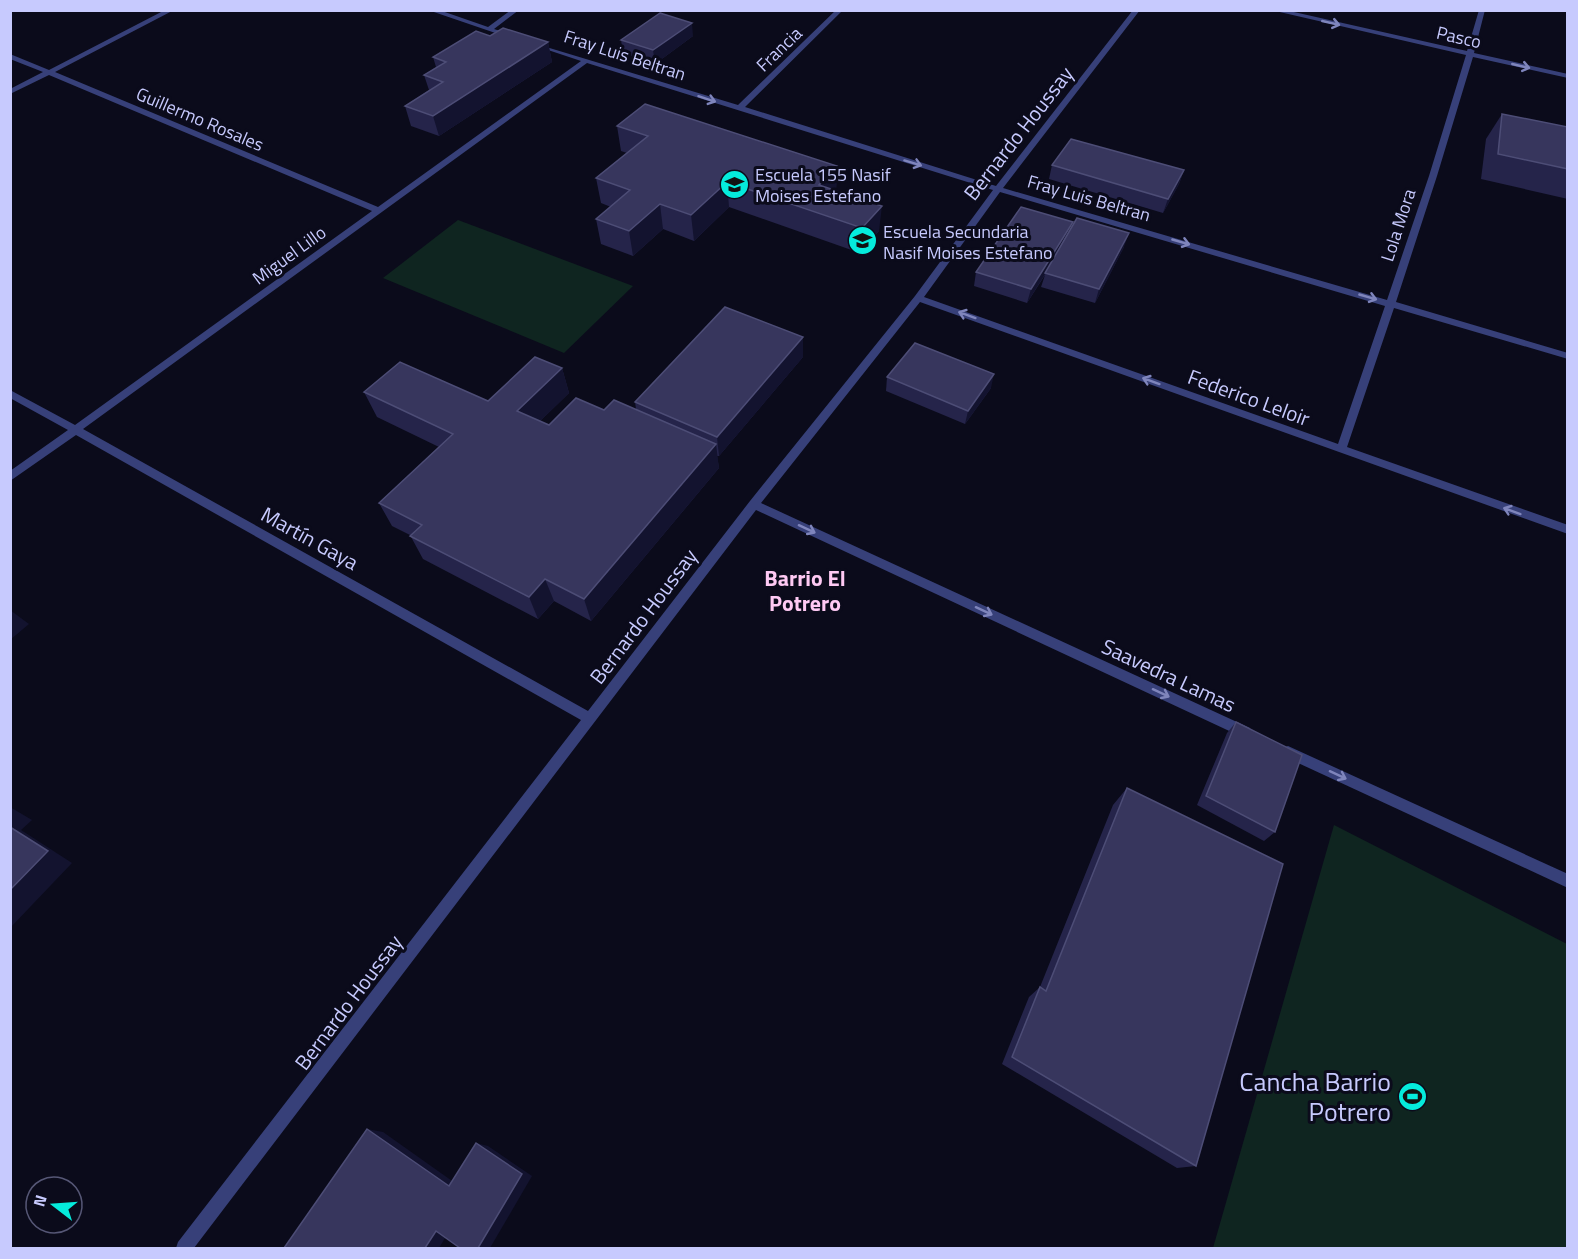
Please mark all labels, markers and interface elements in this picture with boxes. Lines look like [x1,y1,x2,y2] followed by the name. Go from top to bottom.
[1321,18,1340,30] one-way arrow
[1434,19,1484,55] street label: Pasco
[750,20,808,78] street label: Francia
[561,23,689,87] street label: Fray Luis Beltran
[955,59,1081,207] street label: Bernardo Houssay
[1511,61,1531,72] one-way arrow
[132,80,268,158] street label: Guillermo Rosales
[697,94,716,105] one-way arrow
[903,158,922,169] one-way arrow
[755,161,891,209] place label: Escuela 155 Nasif Moises Estefano
[718,168,750,200] school or university icon: Escuela 155 Nasif Moises Estefano
[1024,168,1154,228] street label: Fray Luis Beltran
[1374,185,1422,265] street label: Lola Mora
[883,218,1053,266] place label: Escuela Secundaria Nasif Moises Estefano
[246,219,332,291] street label: Miguel Lillo
[846,225,878,257] school or university icon: Escuela Secundaria Nasif Moises Estefano
[1171,237,1190,249] one-way arrow
[1358,292,1377,303] one-way arrow
[959,309,977,320] one-way arrow
[1183,360,1315,434] street label: Federico Leloir
[1142,374,1161,385] one-way arrow
[255,498,365,578] street label: Martín Gaya
[1504,504,1522,515] one-way arrow
[797,523,815,535] one-way arrow
[581,541,705,691] street label: Bernardo Houssay
[764,561,846,620] district label: Barrio El Potrero
[974,605,992,617] one-way arrow
[1097,630,1241,720] street label: Saavedra Lamas
[1151,687,1169,699] one-way arrow
[1328,769,1346,781] one-way arrow
[286,927,410,1077] street label: Bernardo Houssay
[1239,1062,1391,1131] place label: Cancha Barrio Potrero
[1396,1080,1428,1112] sports icon: Cancha Barrio Potrero
[24,1175,84,1235] north arrow
[27,1192,53,1209] text: N

